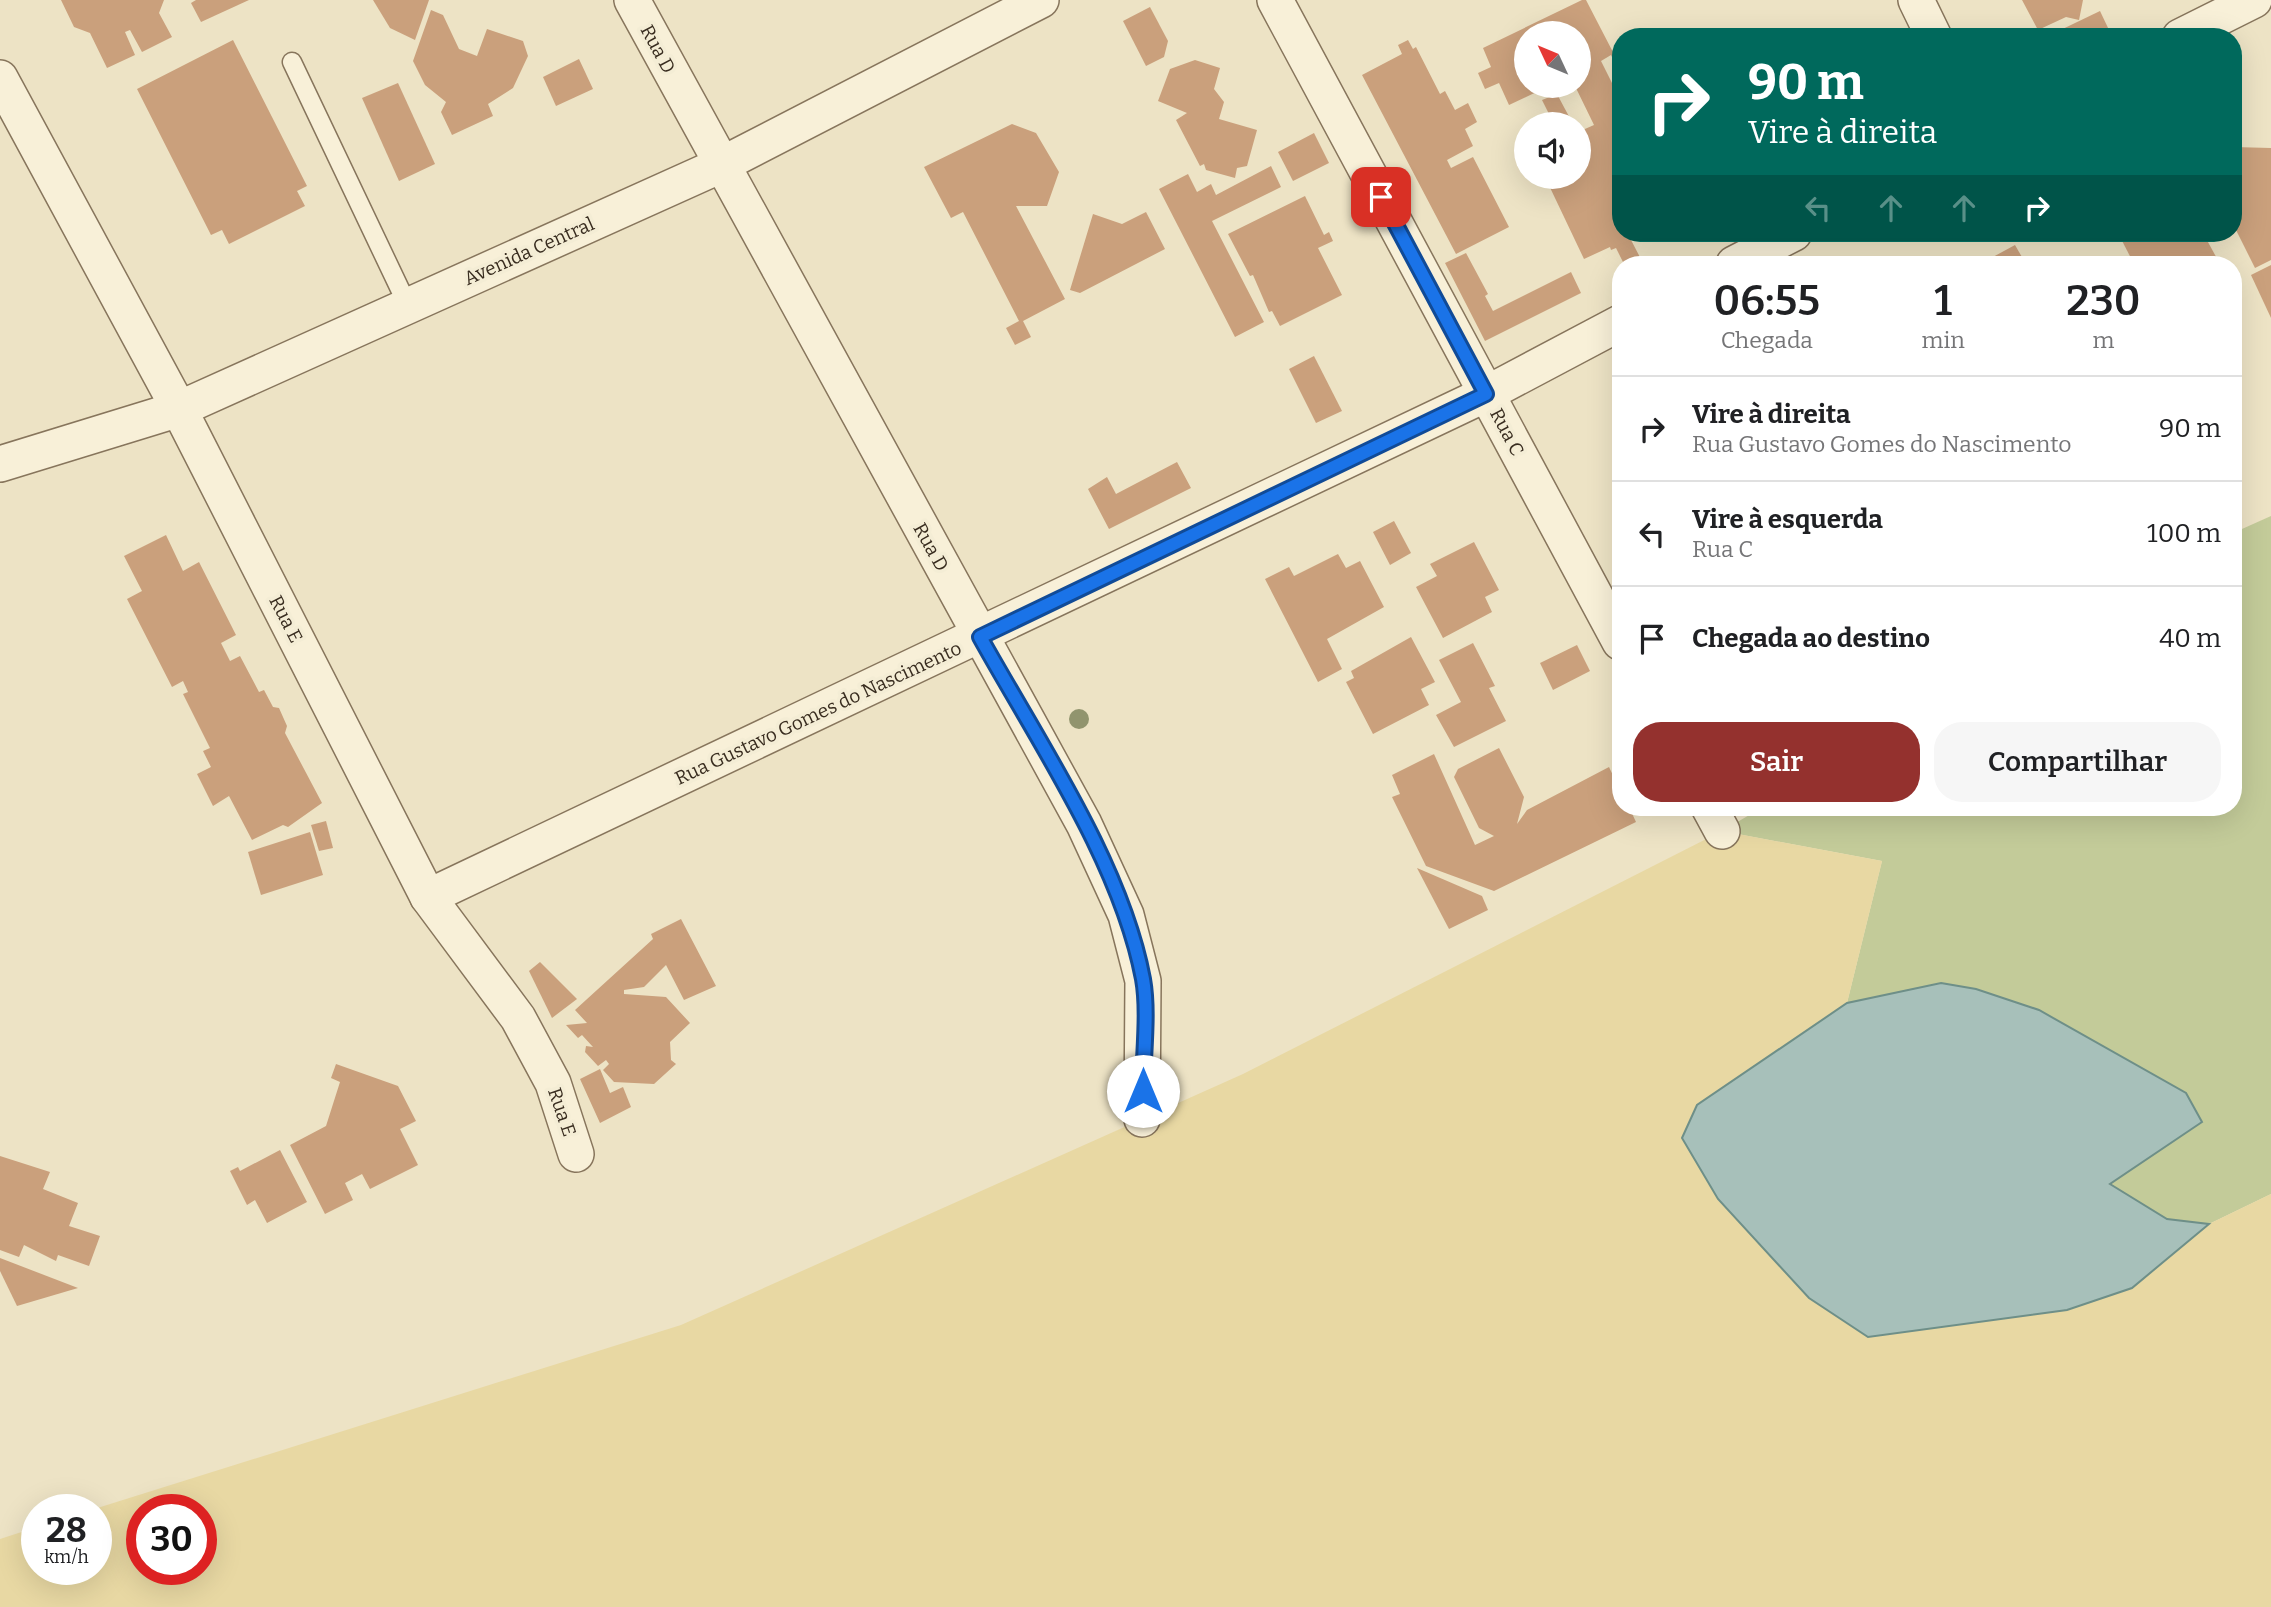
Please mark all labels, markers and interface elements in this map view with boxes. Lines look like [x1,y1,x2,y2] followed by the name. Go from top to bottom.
[636,21,680,77] street label: Rua D
[1514,21,1591,98] north arrow
[1514,21,1591,189] map controls
[1748,53,1864,112] text: 90 m
[1633,56,1724,147] icon: right
[1514,112,1591,189] button: sound
[1748,113,1937,151] text: Vire à direita
[1351,167,1411,227] pin
[1362,178,1400,216] icon: arrive
[1799,189,1837,227] icon: left
[1872,189,1910,227] icon: ahead
[1945,189,1983,227] icon: ahead
[2018,189,2056,227] icon: right
[460,212,598,290] street label: Avenida Central
[1713,276,1820,326] text: 06:55
[1934,276,1952,326] text: 1
[2066,276,2141,326] text: 230
[1721,326,1813,354] text: Chegada
[1921,326,1965,354] text: min
[2092,326,2114,354] text: m
[1692,399,1851,430] text: Vire à direita
[1485,404,1529,460] street label: Rua C
[1633,410,1671,448] icon: right
[2159,413,2221,444] text: 90 m
[1692,430,2072,458] text: Rua Gustavo Gomes do Nascimento
[1692,504,1883,535] text: Vire à esquerda
[1633,515,1671,553] icon: left
[2147,518,2221,549] text: 100 m
[908,519,954,575] street label: Rua D
[1692,535,1753,563] text: Rua C
[264,592,308,646] street label: Rua E
[1633,620,1671,658] icon: arrive
[1692,623,1930,654] text: Chegada ao destino
[2159,623,2221,654] text: 40 m
[671,636,965,790] street label: Rua Gustavo Gomes do Nascimento
[1633,722,1920,802] button: Sair
[1934,722,2221,802] button: Compartilhar
[1106,1054,1180,1128] position arrow
[543,1085,581,1139] street label: Rua E
[126,1494,217,1585] speed limit sign: 30
[46,1509,87,1551] text: 28
[44,1546,89,1568] text: km/h

